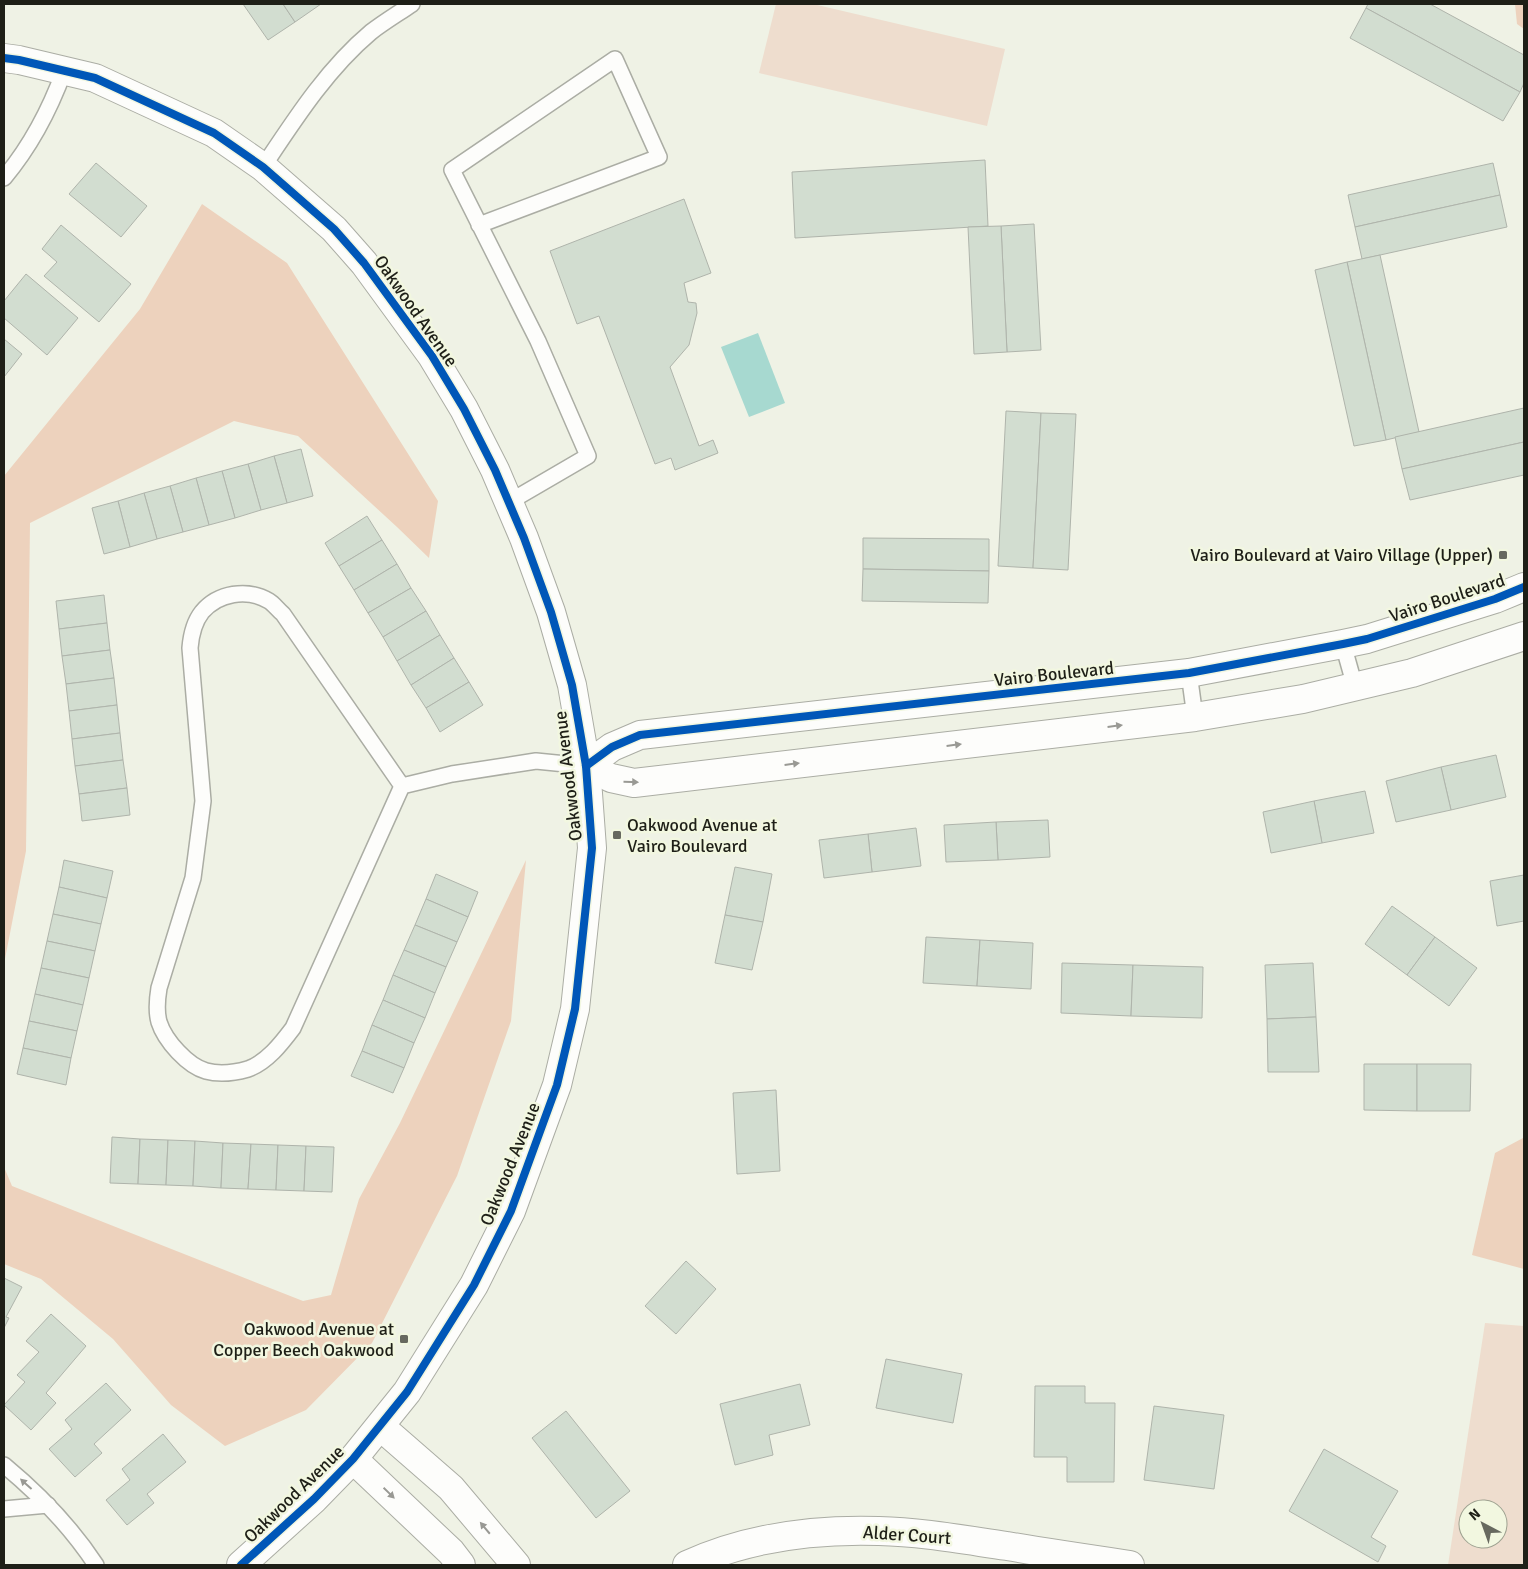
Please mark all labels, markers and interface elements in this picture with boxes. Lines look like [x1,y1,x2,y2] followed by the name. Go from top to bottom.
[369,251,463,371] street label: Oakwood Avenue
[1190,544,1493,566] place label: Vairo Boulevard at Vairo Village (Upper)
[1497,549,1509,561] marker: Vairo Boulevard at Vairo Village (Upper)
[1386,569,1508,627] street label: Vairo Boulevard
[993,657,1115,691] street label: Vairo Boulevard
[549,710,587,842] street label: Oakwood Avenue
[1107,722,1123,730] one-way arrow
[946,741,962,749] one-way arrow
[785,760,801,768] one-way arrow
[623,778,639,786] one-way arrow
[627,814,777,857] place label: Oakwood Avenue at Vairo Boulevard
[611,829,623,841] marker: Oakwood Avenue at Vairo Boulevard
[475,1099,545,1229] street label: Oakwood Avenue
[213,1318,394,1361] place label: Oakwood Avenue at Copper Beech Oakwood
[398,1333,410,1345] marker: Oakwood Avenue at Copper Beech Oakwood
[239,1441,349,1547] street label: Oakwood Avenue
[21,1478,33,1490] one-way arrow
[382,1487,394,1499] one-way arrow
[1458,1499,1508,1549] north arrow
[1466,1505,1484,1524] text: N
[479,1521,490,1534] one-way arrow
[862,1521,952,1549] street label: Alder Court

